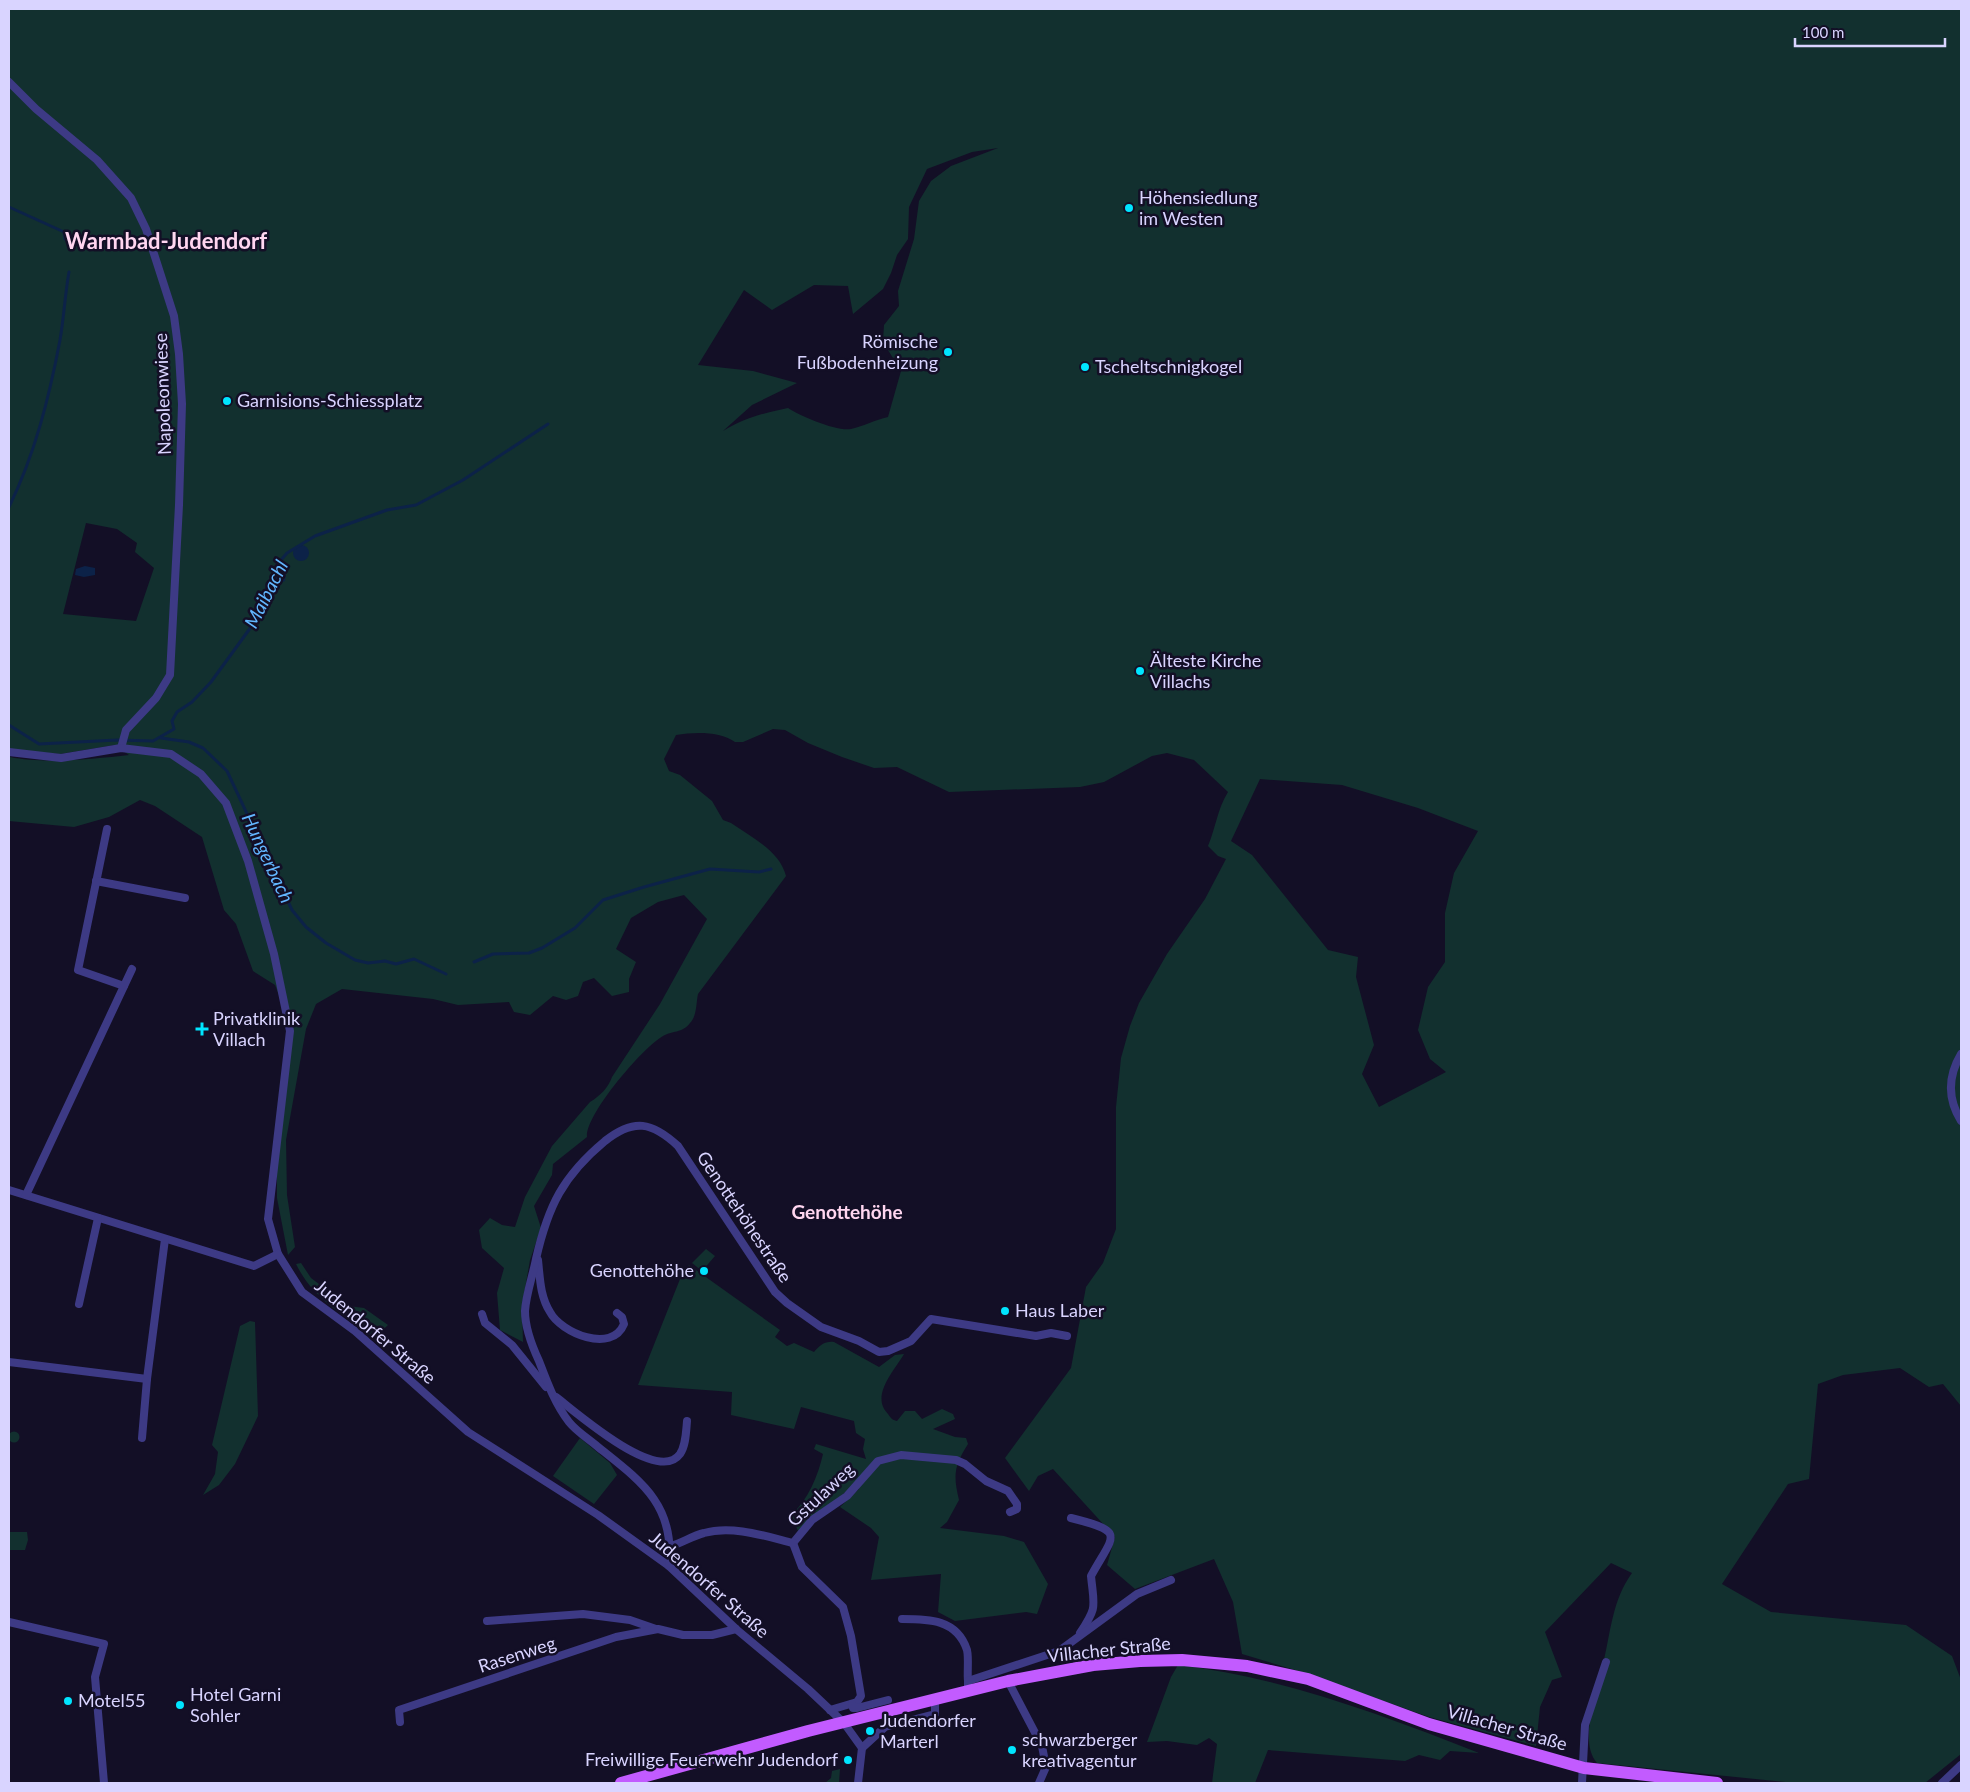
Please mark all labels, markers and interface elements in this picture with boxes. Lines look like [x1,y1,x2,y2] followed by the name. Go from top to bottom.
[1795,15,1945,47] scale bar
[1802,23,1844,41] text: 100 m
[1139,186,1258,229] place label: Höhensiedlung im Westen
[1123,202,1135,214] marker: Höhensiedlung im Westen
[65,227,267,254] district label: Warmbad-Judendorf
[797,330,938,373] place label: Römische Fußbodenheizung
[149,333,175,455] street label: Napoleonwiese
[942,346,954,358] marker: Römische Fußbodenheizung
[1095,355,1242,377] place label: Tscheltschnigkogel
[1079,361,1091,373] marker: Tscheltschnigkogel
[237,389,422,411] place label: Garnisions-Schiessplatz
[221,395,233,407] marker: Garnisions-Schiessplatz
[239,556,292,631] water label: Maibachl
[1150,649,1261,692] place label: Älteste Kirche Villachs
[1134,665,1146,677] marker: Älteste Kirche Villachs
[238,809,299,906] water label: Hungerbach
[213,1007,301,1050] place label: Privatklinik Villach
[195,1022,209,1036] marker: Privatklinik Villach
[693,1147,797,1286] street label: Genottehöhestraße
[791,1200,903,1223] district label: Genottehöhe
[590,1259,694,1281] place label: Genottehöhe
[698,1265,710,1277] marker: Genottehöhe
[311,1274,441,1388] street label: Judendorfer Straße
[1015,1299,1105,1321] place label: Haus Laber
[999,1305,1011,1317] marker: Haus Laber
[782,1458,858,1531] street label: Gstulaweg
[645,1526,774,1642] street label: Judendorfer Straße
[475,1631,558,1677] street label: Rasenweg
[1046,1632,1172,1666] street label: Villacher Straße
[190,1683,281,1726] place label: Hotel Garni Sohler
[78,1689,146,1711] place label: Motel55
[62,1695,74,1707] marker: Motel55
[174,1699,186,1711] marker: Hotel Garni Sohler
[1445,1699,1570,1755] street label: Villacher Straße
[880,1709,976,1752] place label: Judendorfer Marterl
[864,1725,876,1737] marker: Judendorfer Marterl
[1022,1728,1138,1771] place label: schwarzberger kreativagentur
[1006,1744,1018,1756] marker: schwarzberger kreativagentur
[585,1748,839,1770] place label: Freiwillige Feuerwehr Judendorf
[842,1754,854,1766] marker: Freiwillige Feuerwehr Judendorf

